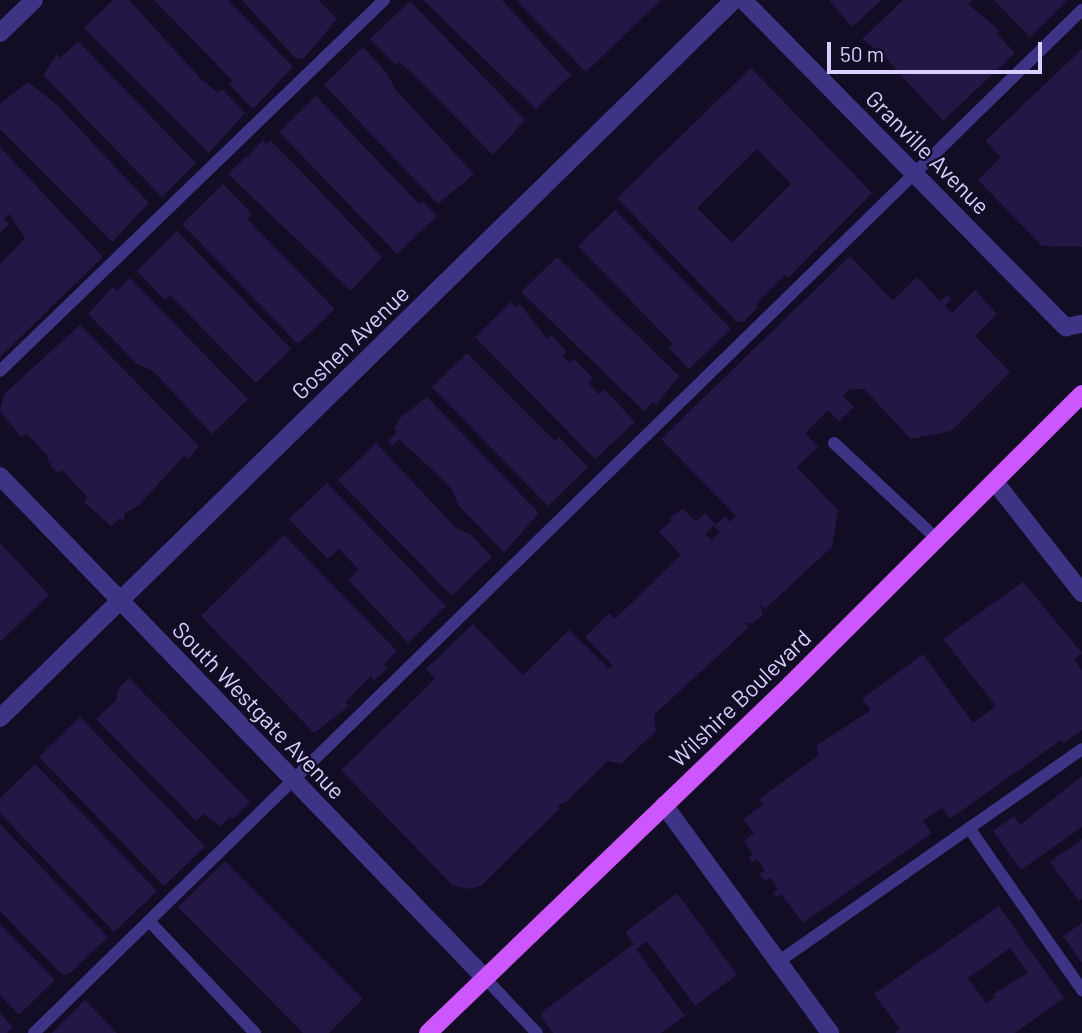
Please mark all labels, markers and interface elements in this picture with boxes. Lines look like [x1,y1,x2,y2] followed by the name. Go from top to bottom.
[830,28,1045,72] scale bar
[840,41,884,66] text: 50 m
[860,84,996,220] street label: Granville Avenue
[286,279,414,405] street label: Goshen Avenue
[167,616,351,804] street label: South Westgate Avenue
[664,624,816,772] street label: Wilshire Boulevard

